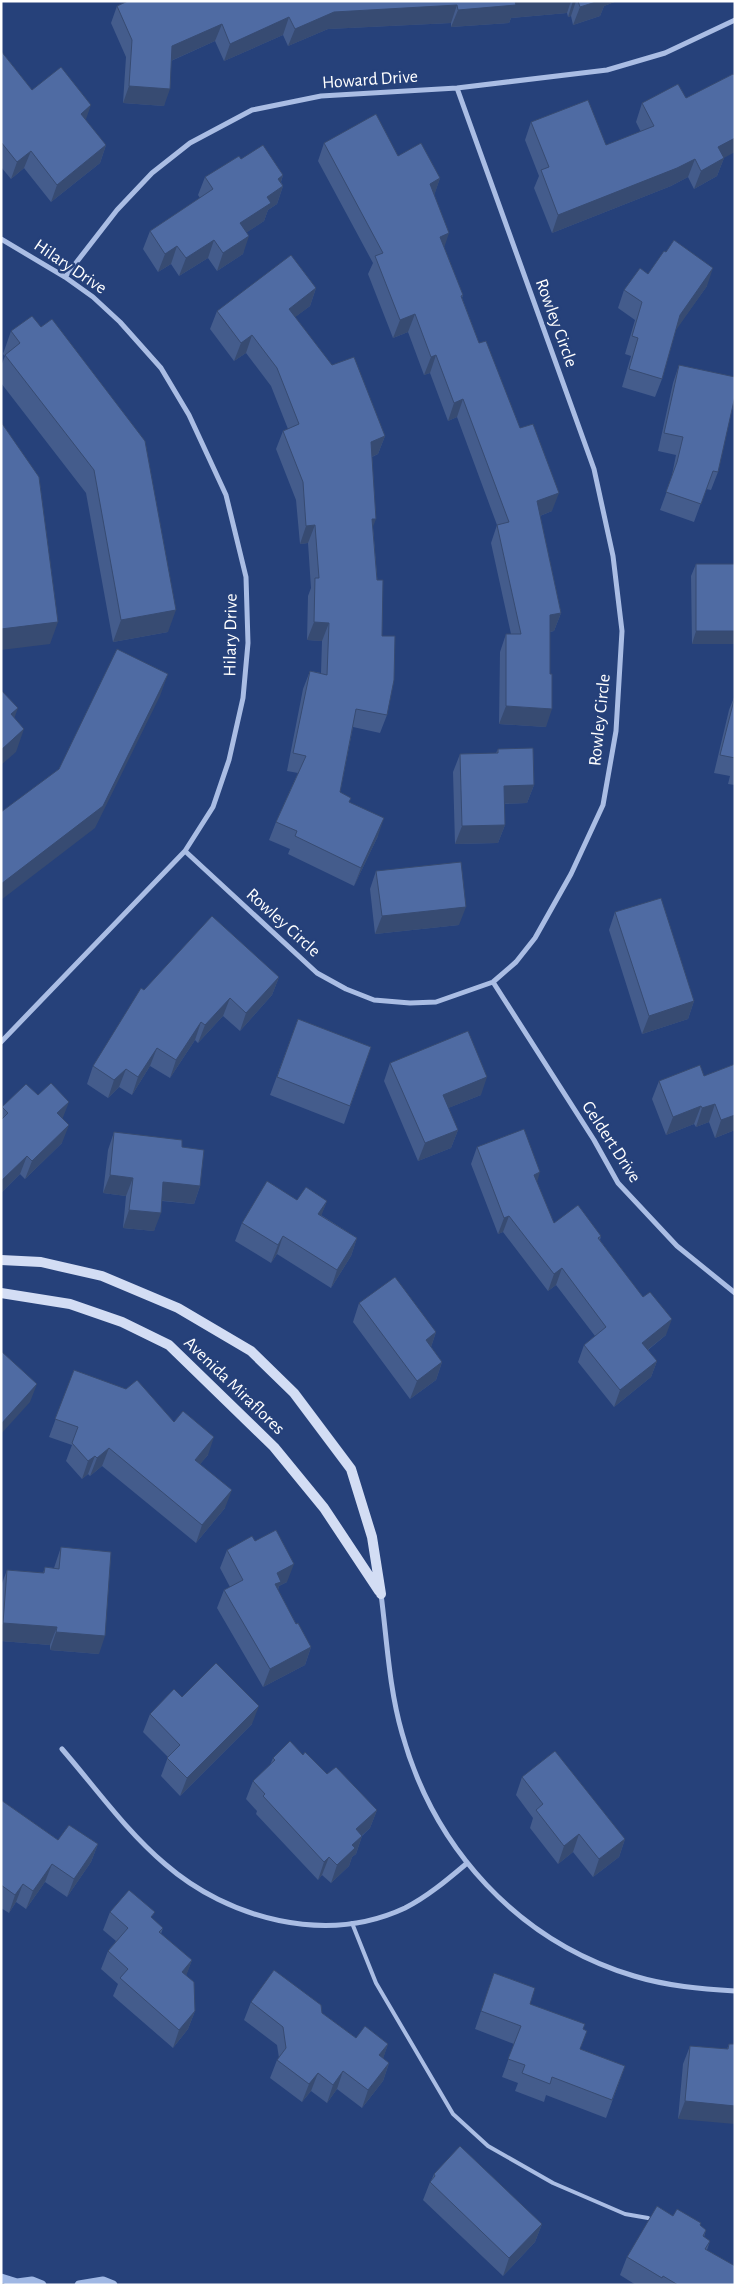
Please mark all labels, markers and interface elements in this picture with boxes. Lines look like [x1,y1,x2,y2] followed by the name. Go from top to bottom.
[321,68,419,92] street label: Howard Drive
[30,236,110,298] street label: Hilary Drive
[532,276,580,370] street label: Rowley Circle
[221,593,241,677] street label: Hilary Drive
[586,673,614,767] street label: Rowley Circle
[243,885,323,961] street label: Rowley Circle
[578,1098,644,1186] street label: Geldert Drive
[180,1334,288,1438] street label: Avenida Miraflores

